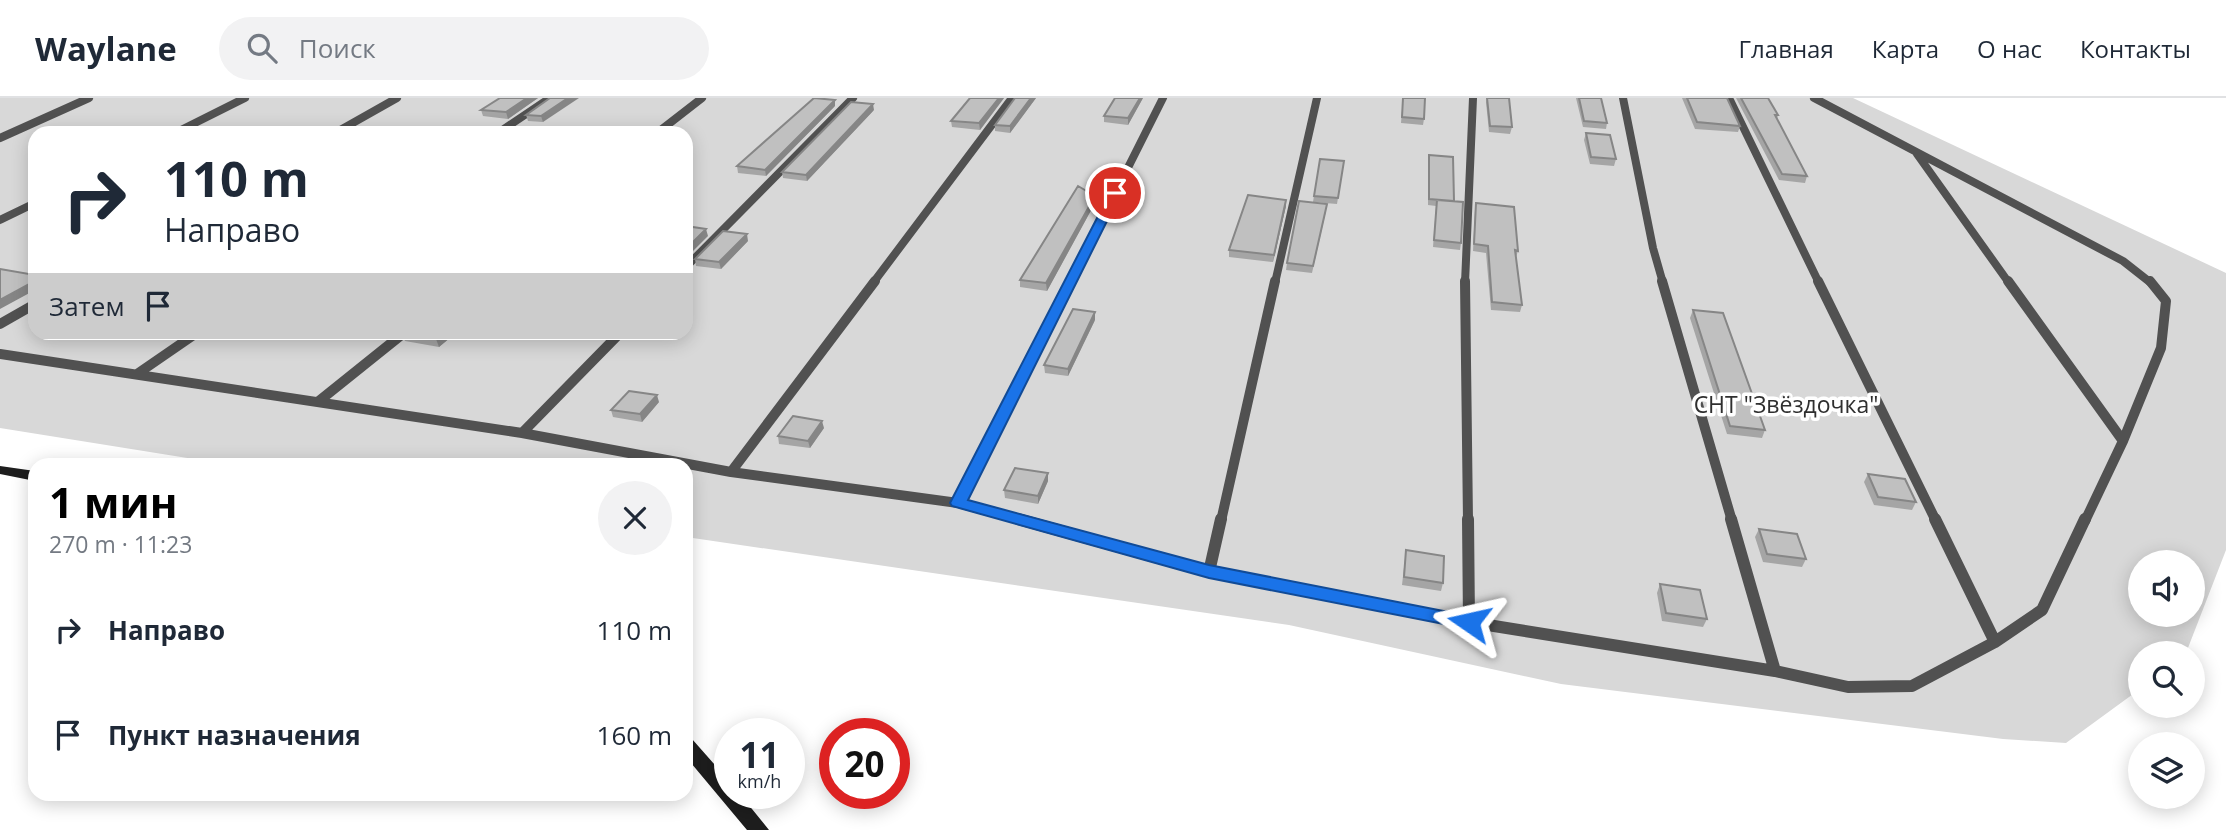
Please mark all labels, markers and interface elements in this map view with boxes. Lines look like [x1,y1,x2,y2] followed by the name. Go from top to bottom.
[219,17,709,80] search box
[35,26,177,71] text: Waylane
[243,29,281,67] icon: search
[299,30,376,66] text: Поиск
[1739,32,1834,65] text: Главная
[1872,32,1939,65] text: Карта
[1977,32,2042,65] text: О нас
[2080,32,2191,65] text: Контакты
[164,145,309,211] text: 110 m
[49,154,140,245] icon: right
[1085,163,1145,223] pin
[1096,174,1134,212] icon: arrive
[164,208,300,251] text: Направо
[139,287,177,325] icon: arrive
[49,288,125,324] text: Затем
[1694,388,1878,420] park label: СНТ "Звёздочка"
[49,473,177,530] text: 1 мин
[598,481,672,555] button: close
[49,528,192,560] text: 270 m · 11:23
[2128,550,2205,809] map controls
[2128,550,2205,627] button: sound
[1432,585,1506,659] position arrow
[49,611,87,649] icon: right
[108,612,225,648] text: Направо
[597,612,672,648] text: 110 m
[2128,641,2205,718] button: search
[49,716,87,754] icon: arrive
[108,717,361,753] text: Пункт назначения
[597,717,672,753] text: 160 m
[819,718,910,809] speed limit sign: 20
[739,731,780,778] text: 11
[2128,732,2205,809] button: layers
[738,769,781,793] text: km/h

